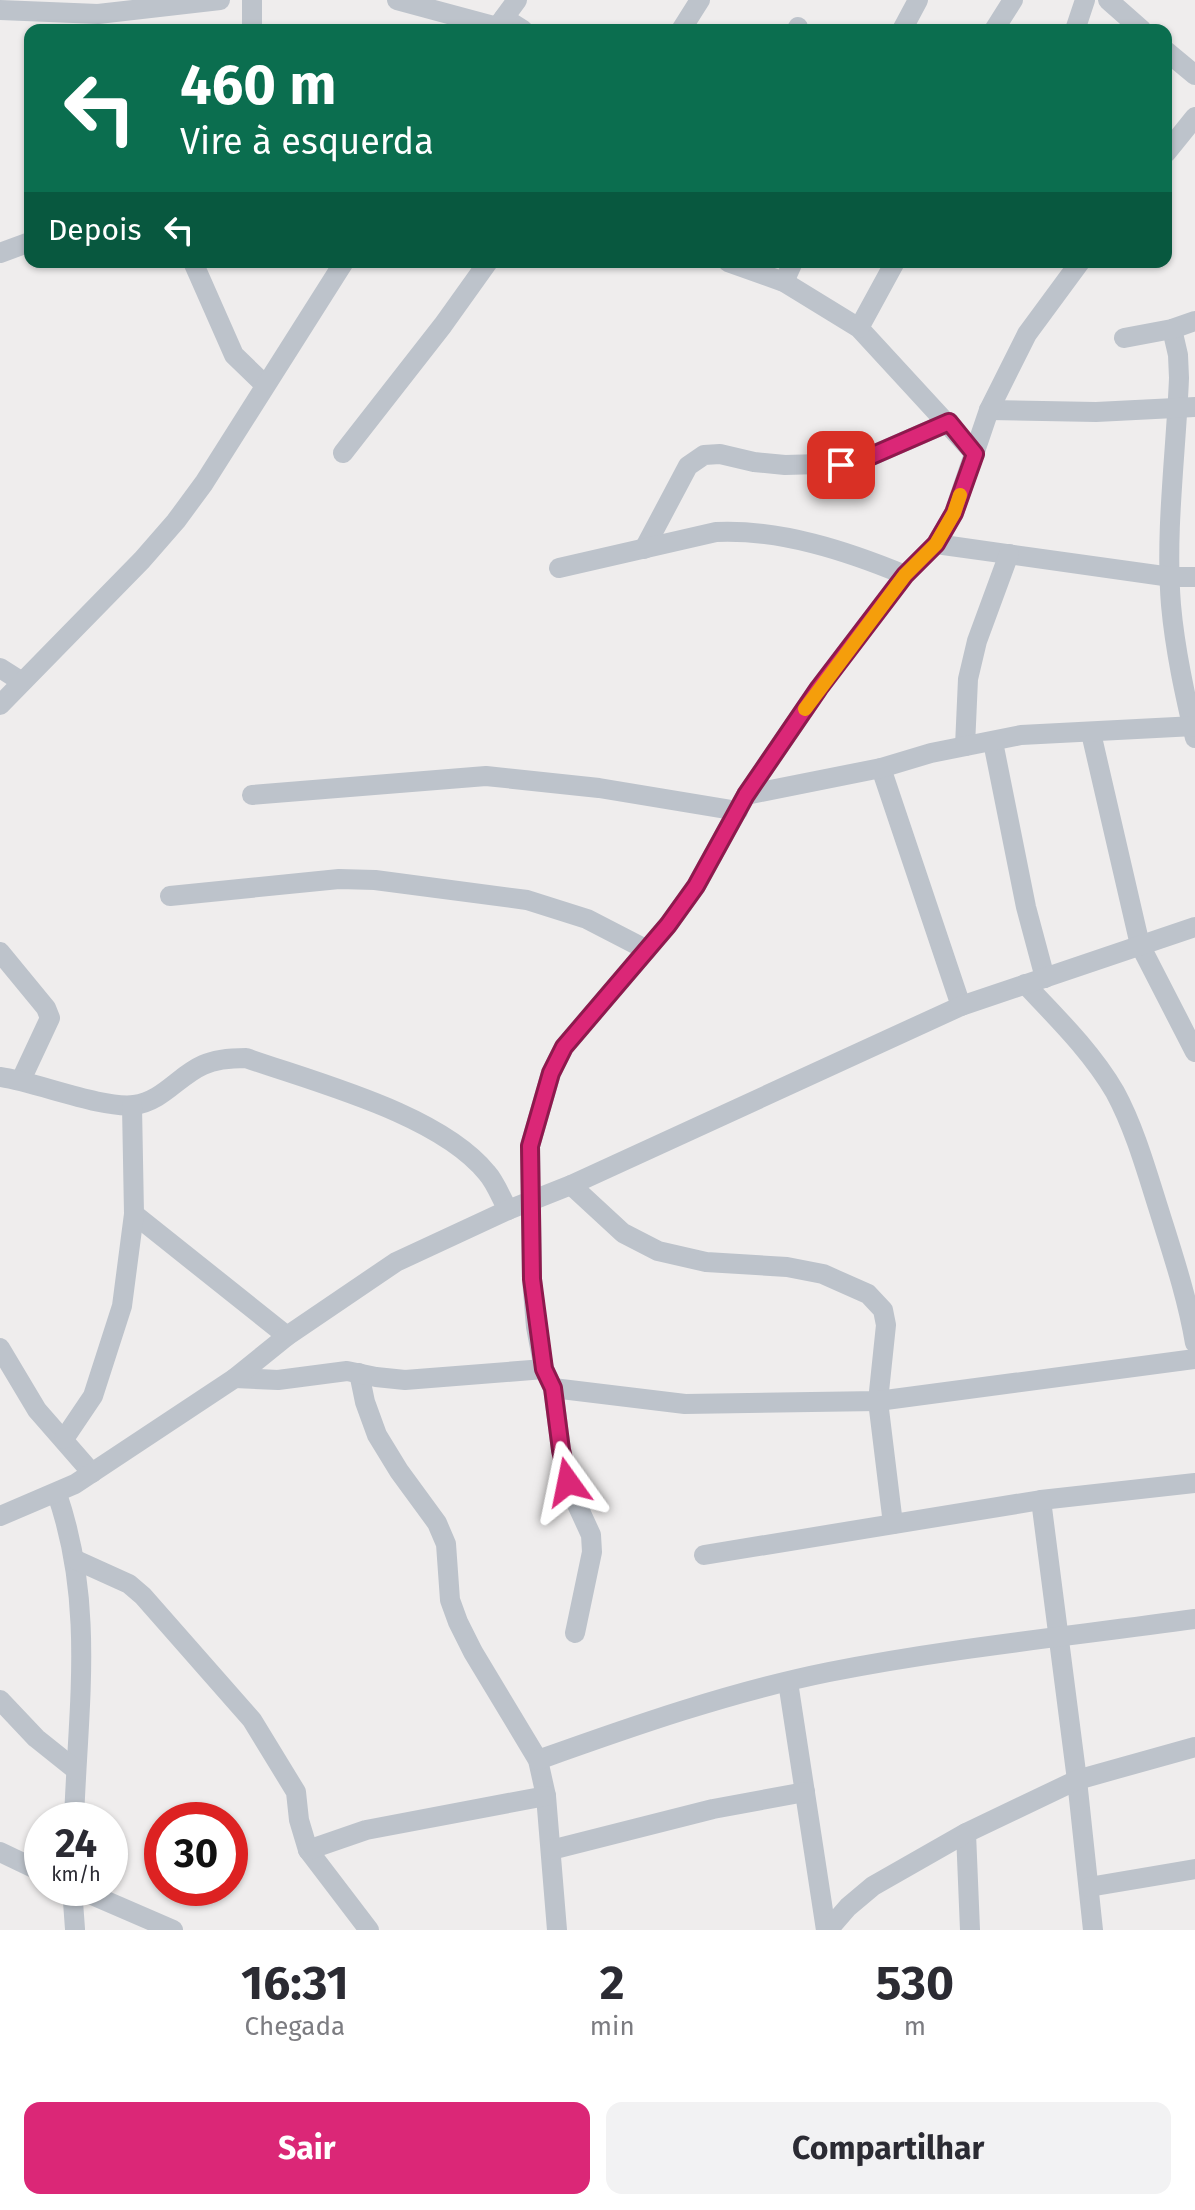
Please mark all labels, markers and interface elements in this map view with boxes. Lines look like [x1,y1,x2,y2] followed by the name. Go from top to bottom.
[180,52,337,119] text: 460 m
[48,56,152,160] icon: left
[180,120,434,164] text: Vire à esquerda
[157,208,201,252] icon: left
[48,212,141,248] text: Depois
[807,431,875,499] pin
[819,443,863,487] icon: arrive
[526,1440,610,1524] position arrow
[144,1802,248,1906] speed limit sign: 30
[55,1820,97,1868] text: 24
[51,1862,101,1886] text: km/h
[241,1954,349,2012] text: 16:31
[600,1954,625,2012] text: 2
[876,1954,954,2012] text: 530
[245,2011,345,2042] text: Chegada
[590,2011,635,2042] text: min
[904,2011,926,2042] text: m
[24,2102,590,2194] button: Sair
[606,2102,1171,2194] button: Compartilhar

